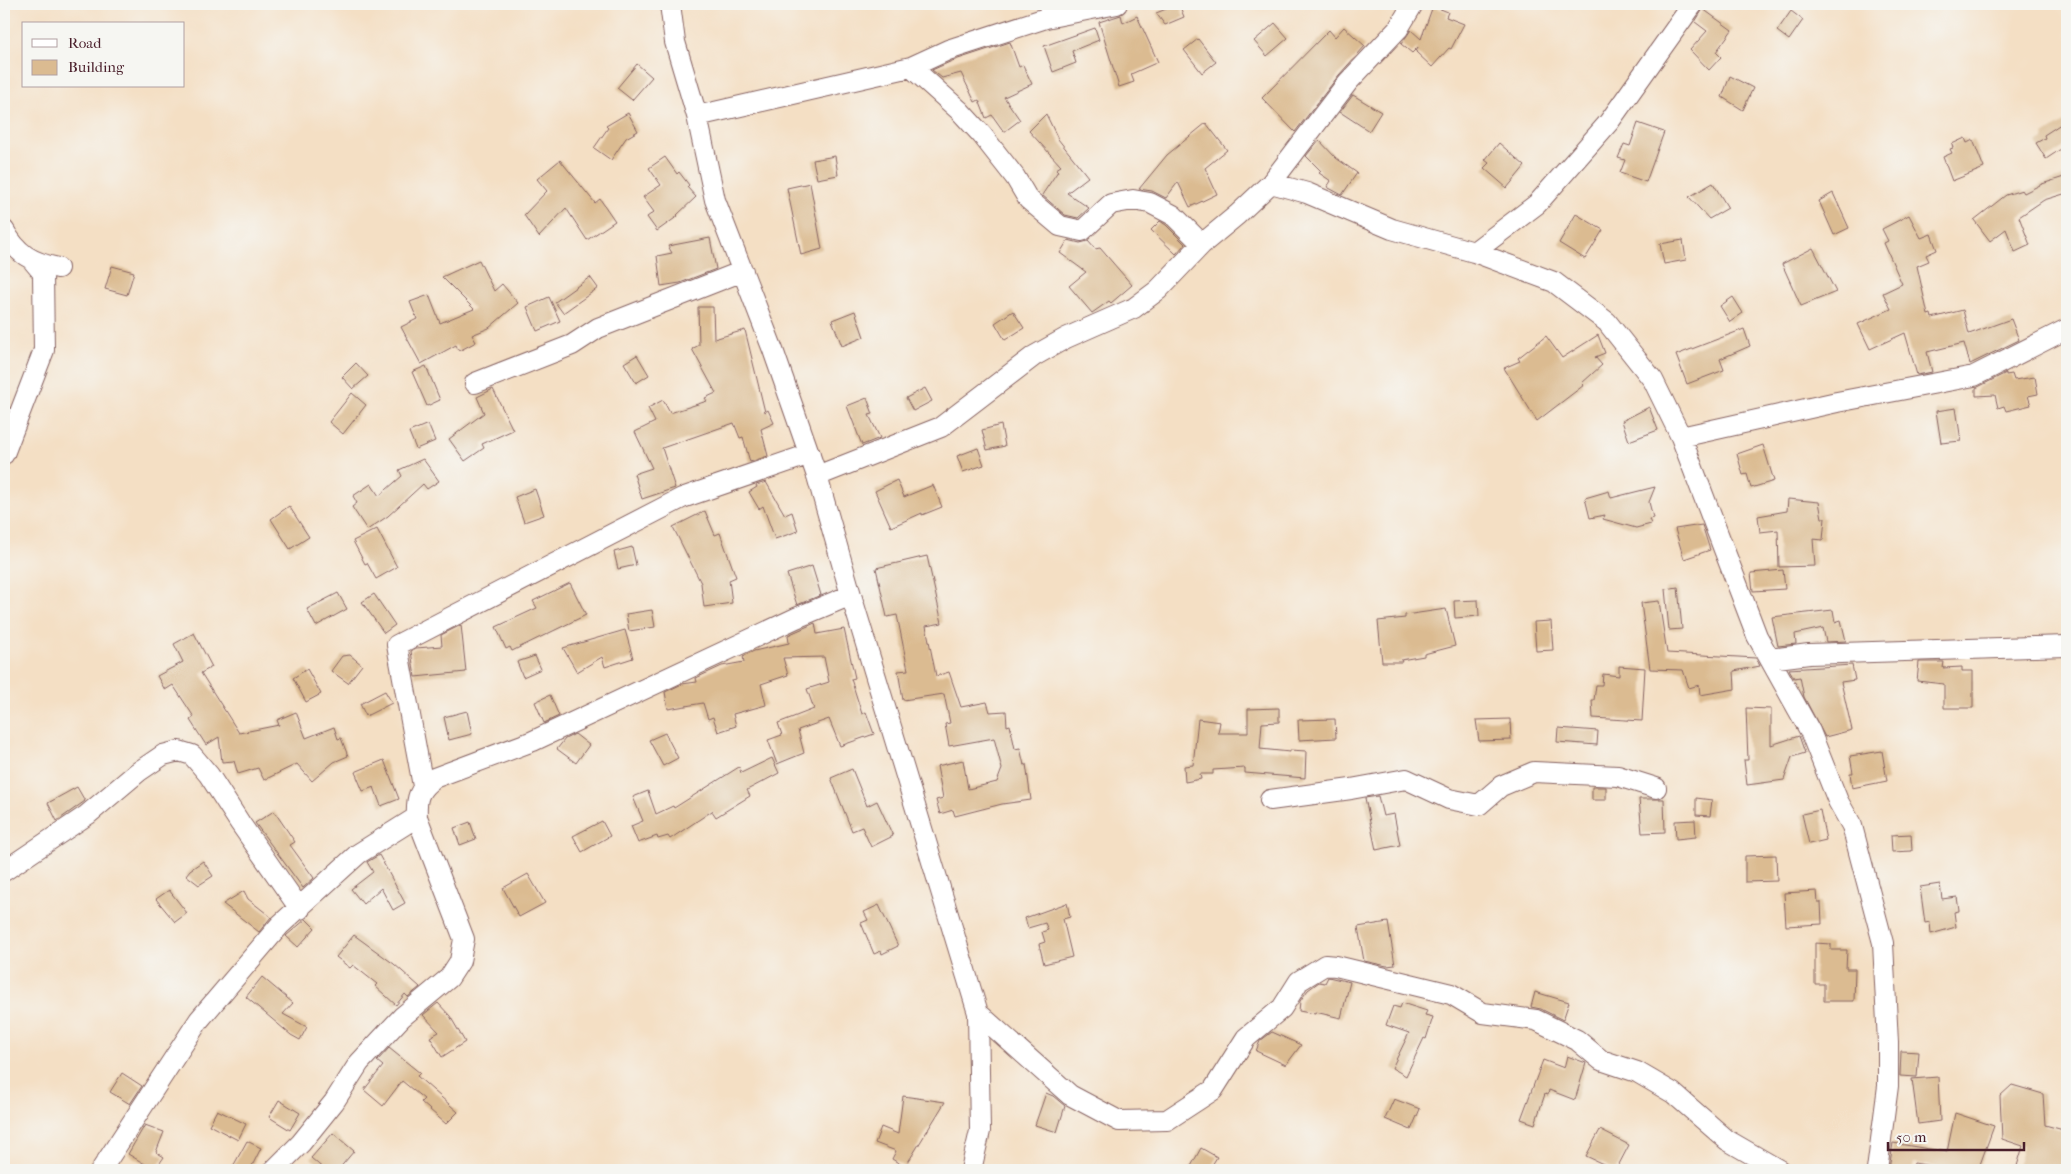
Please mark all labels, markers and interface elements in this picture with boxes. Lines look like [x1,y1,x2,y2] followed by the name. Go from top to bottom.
[22,22,185,88] legend
[68,34,102,52] text: Road
[68,58,125,76] text: Building
[1888,1119,2025,1151] scale bar
[1896,1128,1927,1146] text: 50 m

